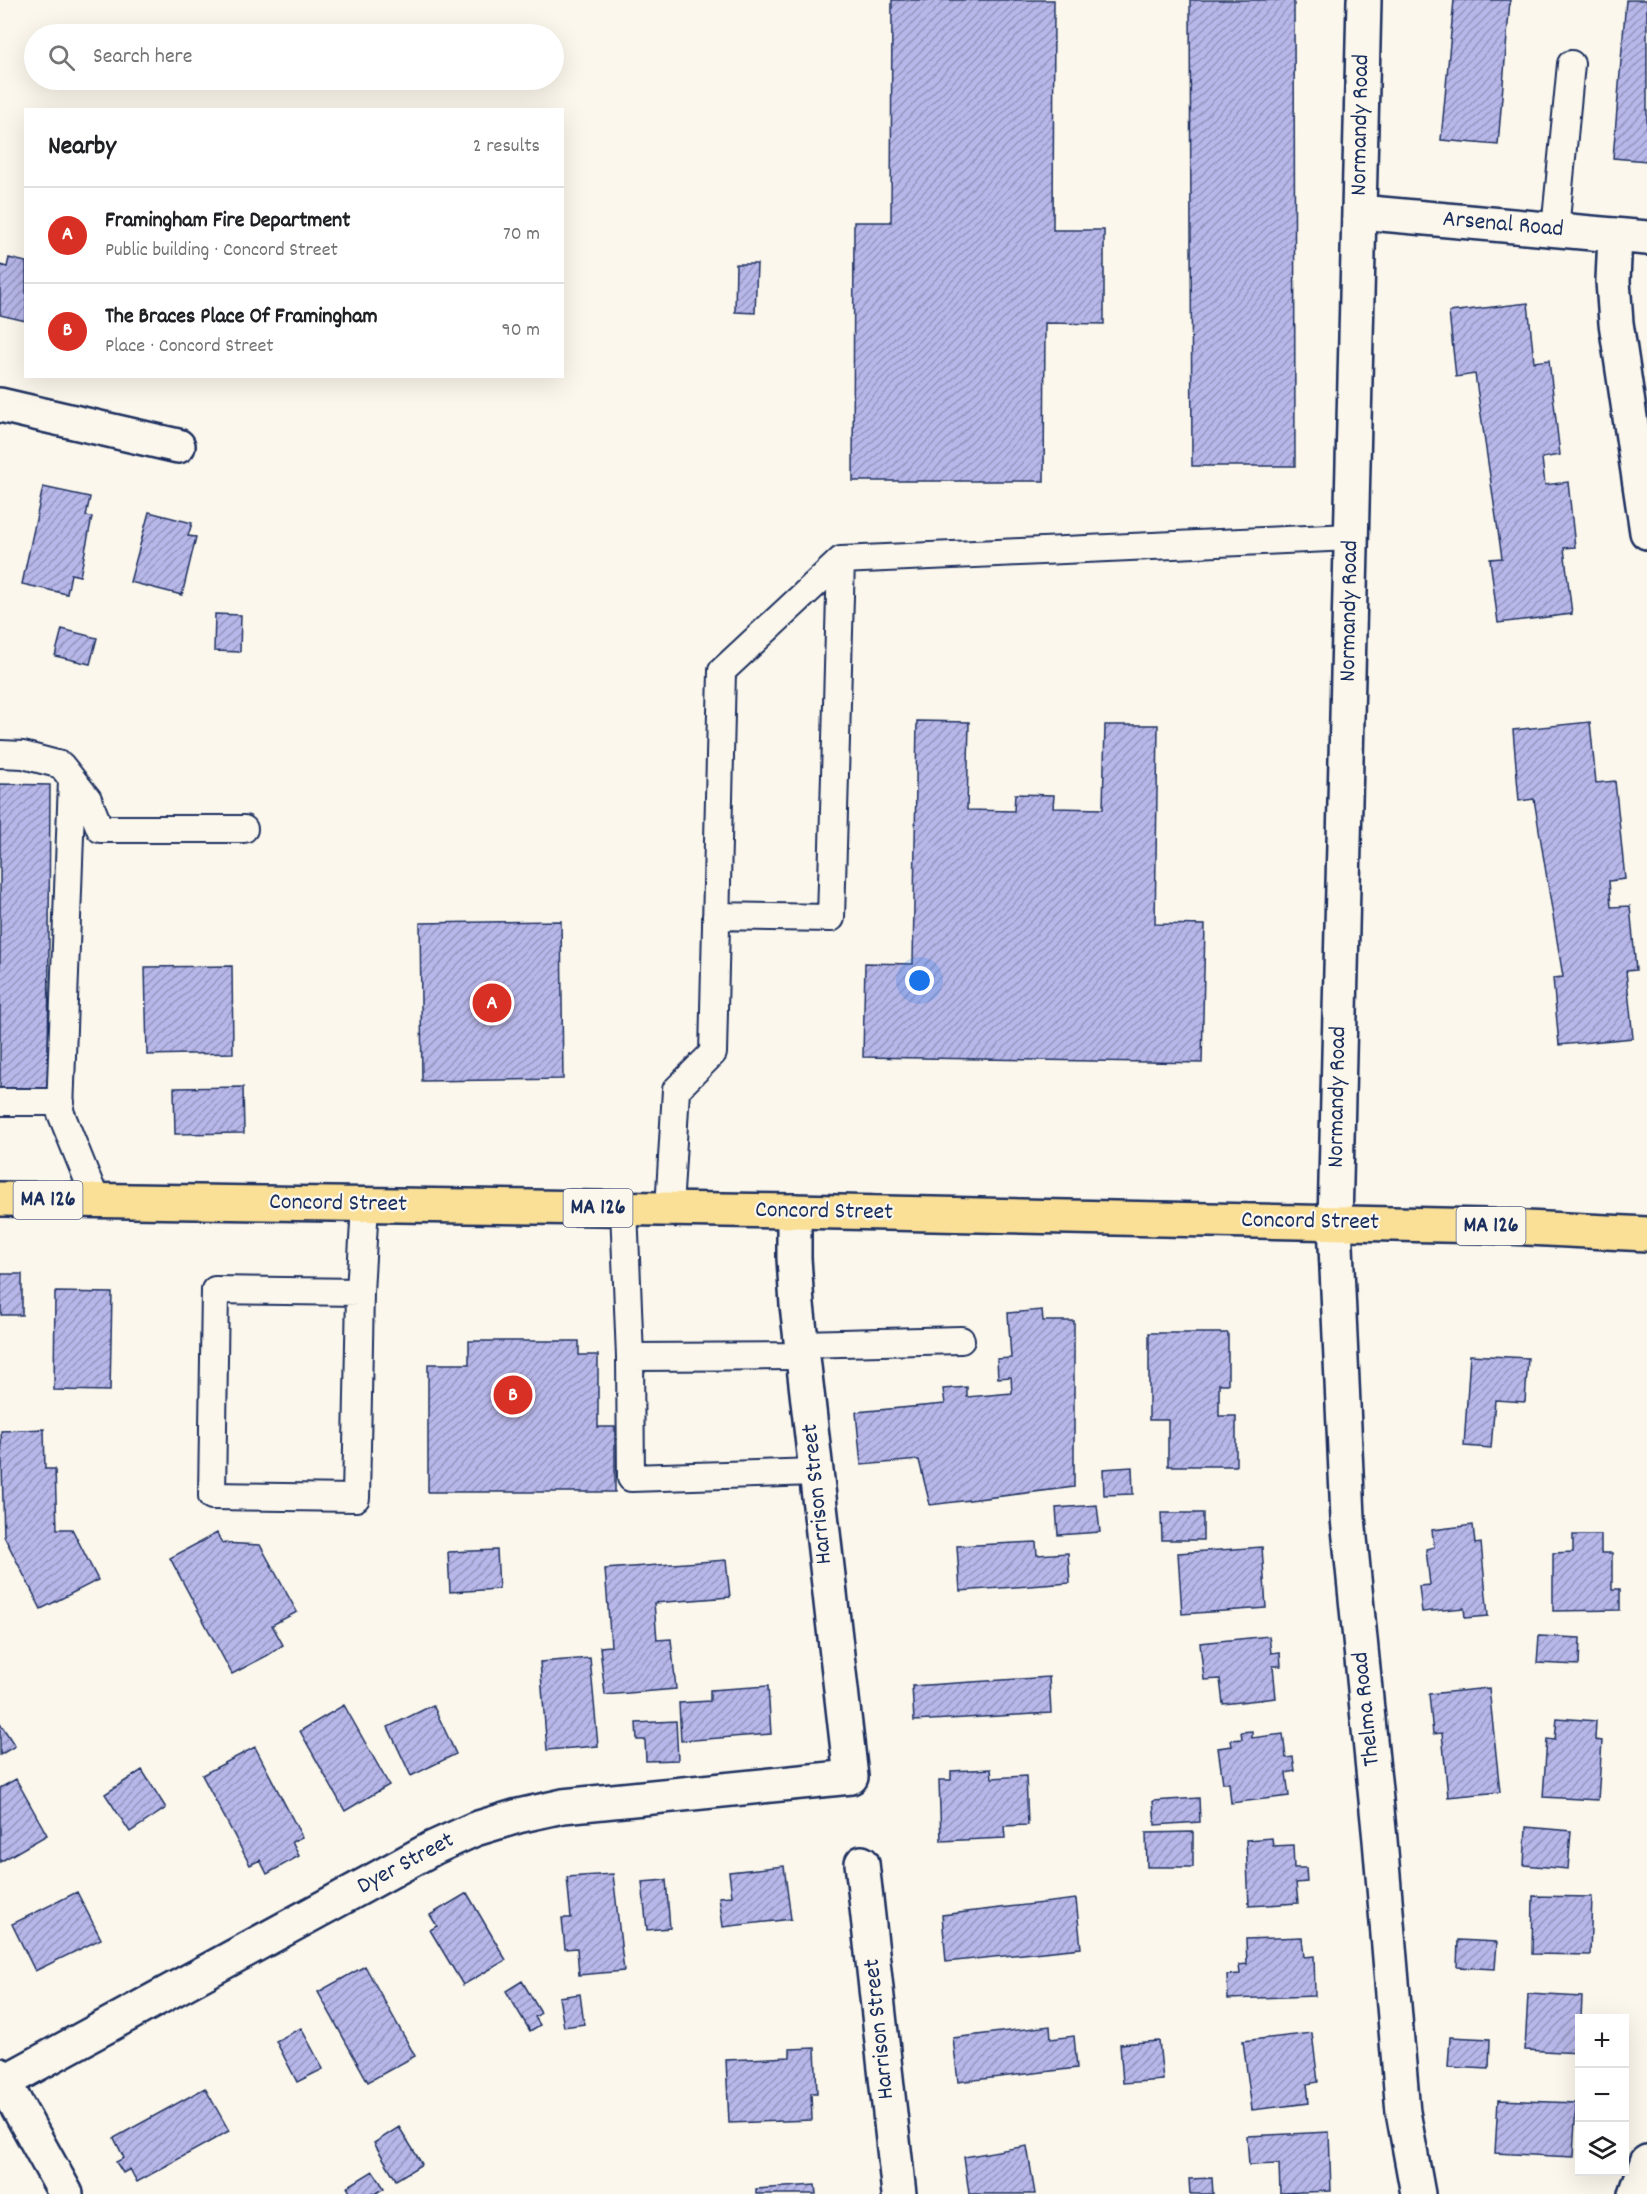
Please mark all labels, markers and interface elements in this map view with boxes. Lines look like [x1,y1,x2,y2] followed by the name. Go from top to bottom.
[24,24,564,90] search box
[45,41,78,74] icon: search
[93,42,192,73] text: Search here
[1343,54,1379,196] street label: Normandy Road
[48,129,116,166] text: Nearby
[473,133,540,161] text: 2 results
[1441,203,1565,247] street label: Arsenal Road
[105,206,350,237] text: Framingham Fire Department
[62,221,73,249] text: A
[503,221,540,249] text: 70 m
[105,237,338,265] text: Public building · Concord Street
[105,302,378,333] text: The Braces Place Of Framingham
[63,317,72,345] text: B
[502,317,540,345] text: 90 m
[105,333,274,361] text: Place · Concord Street
[1332,540,1368,682] street label: Normandy Road
[905,966,934,995] your location
[472,980,512,1026] pin: A
[1320,1026,1356,1168] street label: Normandy Road
[14,1181,82,1219] road number: MA 126
[269,1186,407,1222] street label: Concord Street
[564,1189,632,1227] road number: MA 126
[755,1194,893,1230] street label: Concord Street
[1241,1204,1379,1240] street label: Concord Street
[1456,1207,1526,1245] road number: MA 126
[494,1372,532,1418] pin: B
[794,1422,842,1566] street label: Harrison Street
[1344,1650,1390,1768] street label: Thelma Road
[351,1824,461,1904] street label: Dyer Street
[856,1957,904,2101] street label: Harrison Street
[1575,2014,1629,2176] map controls
[1575,2014,1629,2068] button: +
[1575,2068,1629,2122] button: −
[1575,2122,1629,2176] button: layers

